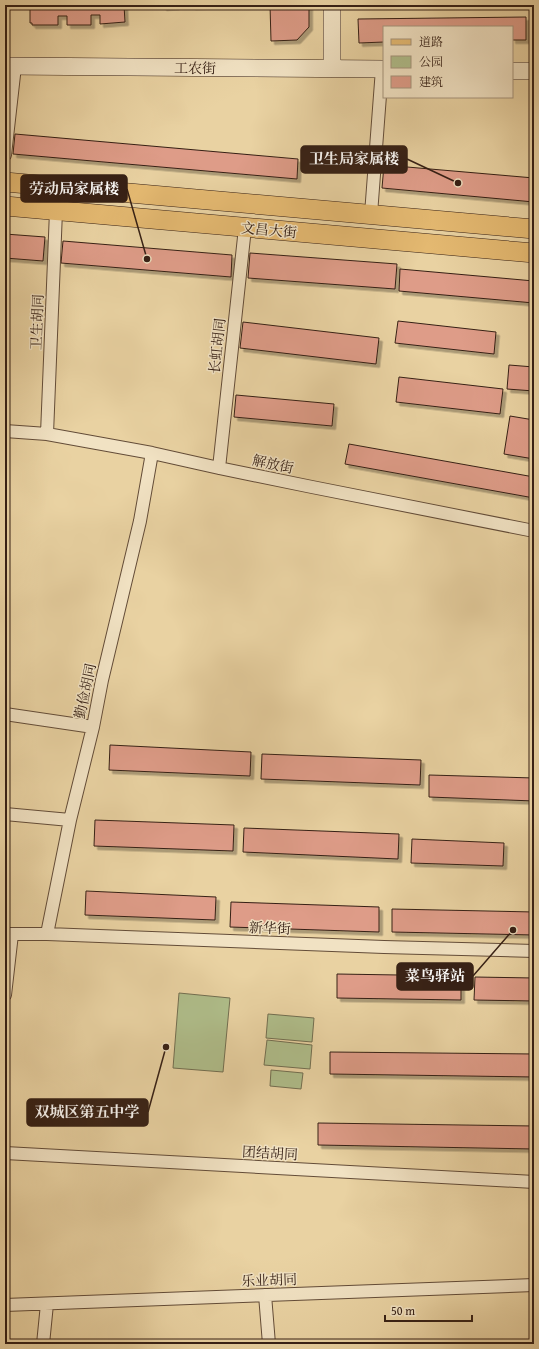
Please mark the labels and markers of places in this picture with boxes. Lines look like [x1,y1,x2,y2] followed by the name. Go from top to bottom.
[301,146,407,173] callout: 卫生局家属楼
[21,175,127,202] callout: 劳动局家属楼
[397,963,473,990] callout: 菜鸟驿站
[27,1099,148,1126] callout: 双城区第五中学

